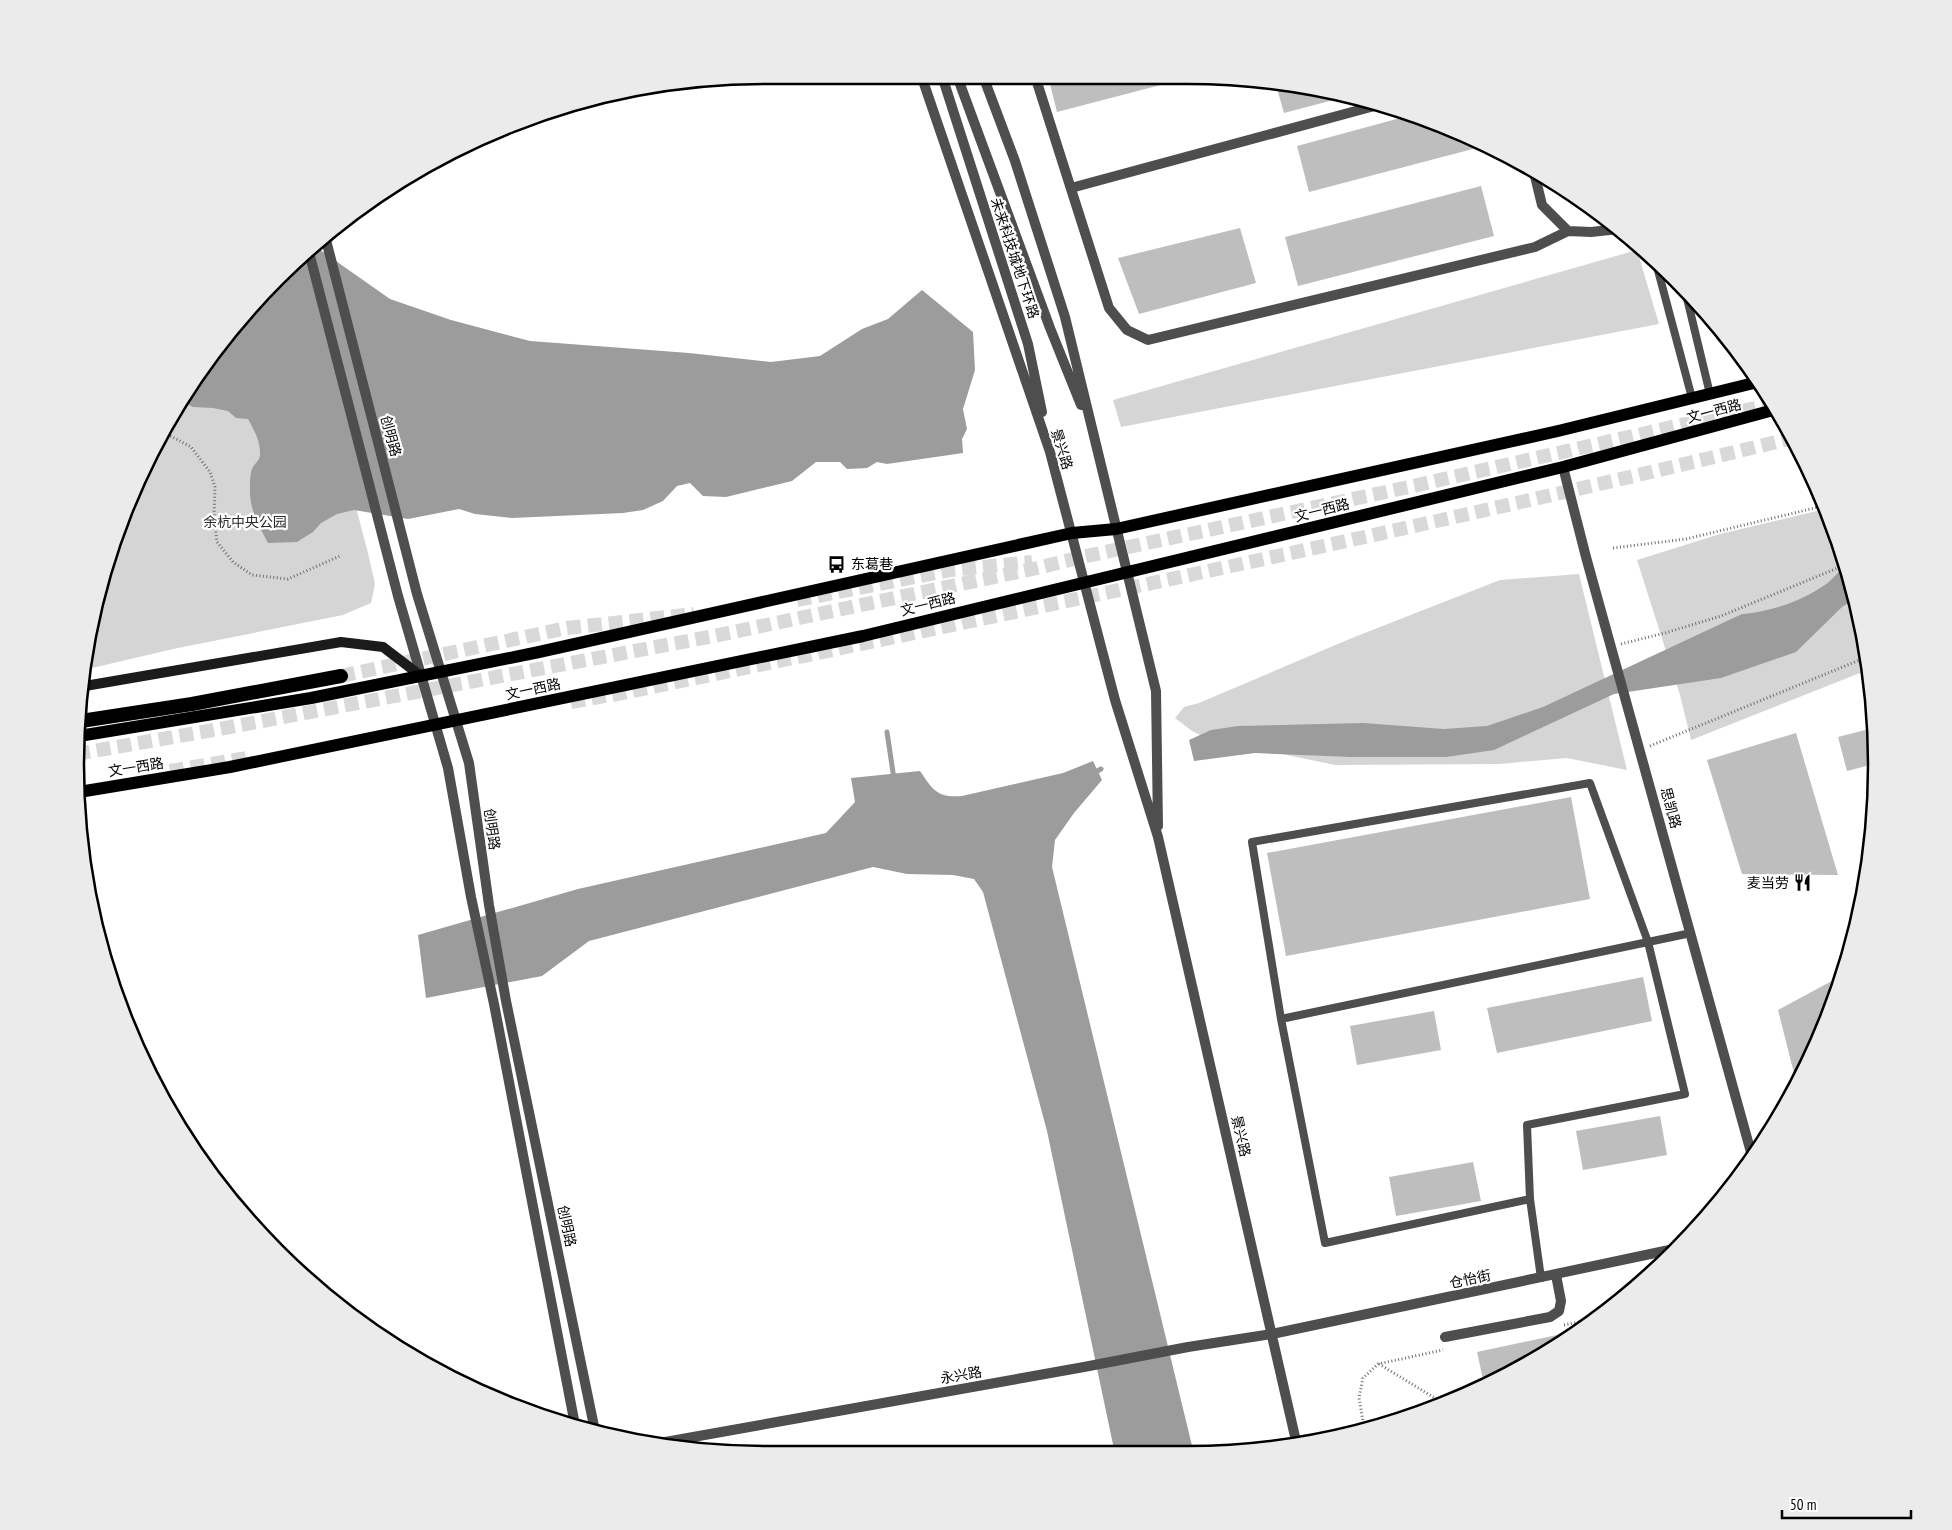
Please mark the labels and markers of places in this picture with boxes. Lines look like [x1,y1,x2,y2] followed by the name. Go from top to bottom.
[827,554,847,574] bus stop icon: 东葛巷
[851,555,893,573] place label: 东葛巷
[1793,873,1813,893] restaurant icon: 麦当劳
[1747,874,1789,892] place label: 麦当劳

